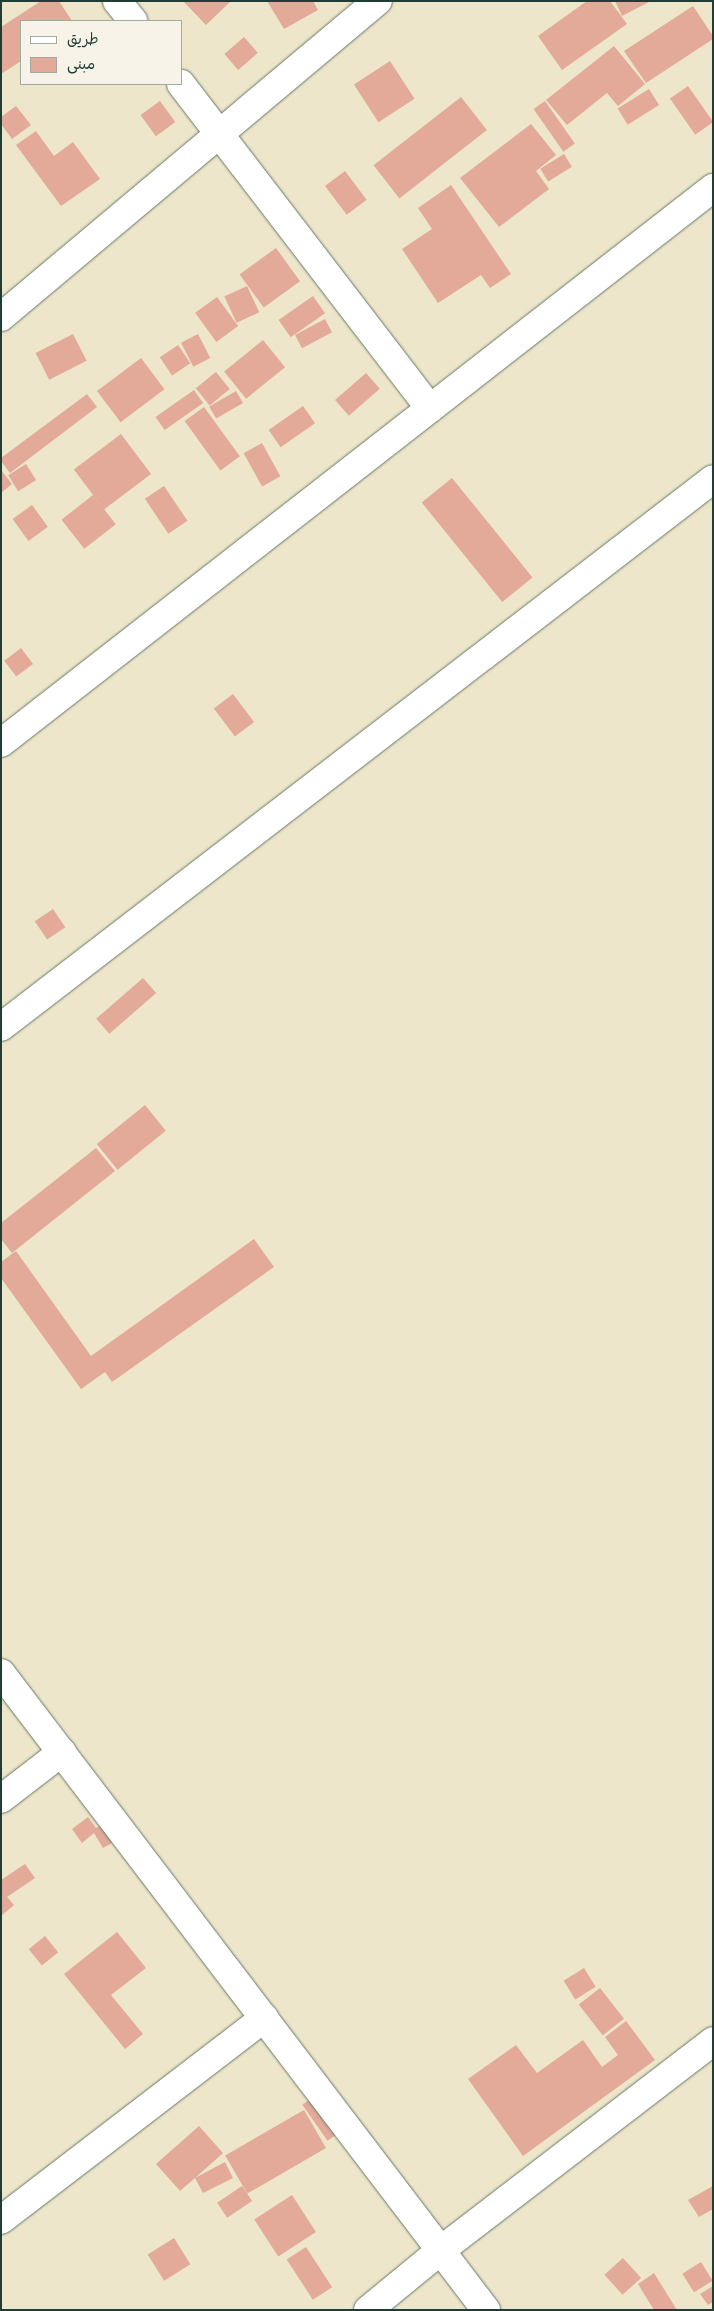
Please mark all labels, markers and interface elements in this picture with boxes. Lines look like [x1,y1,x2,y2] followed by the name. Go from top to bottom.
[20,20,182,85] legend
[67,29,99,50] text: طريق
[67,54,95,75] text: مبنى

